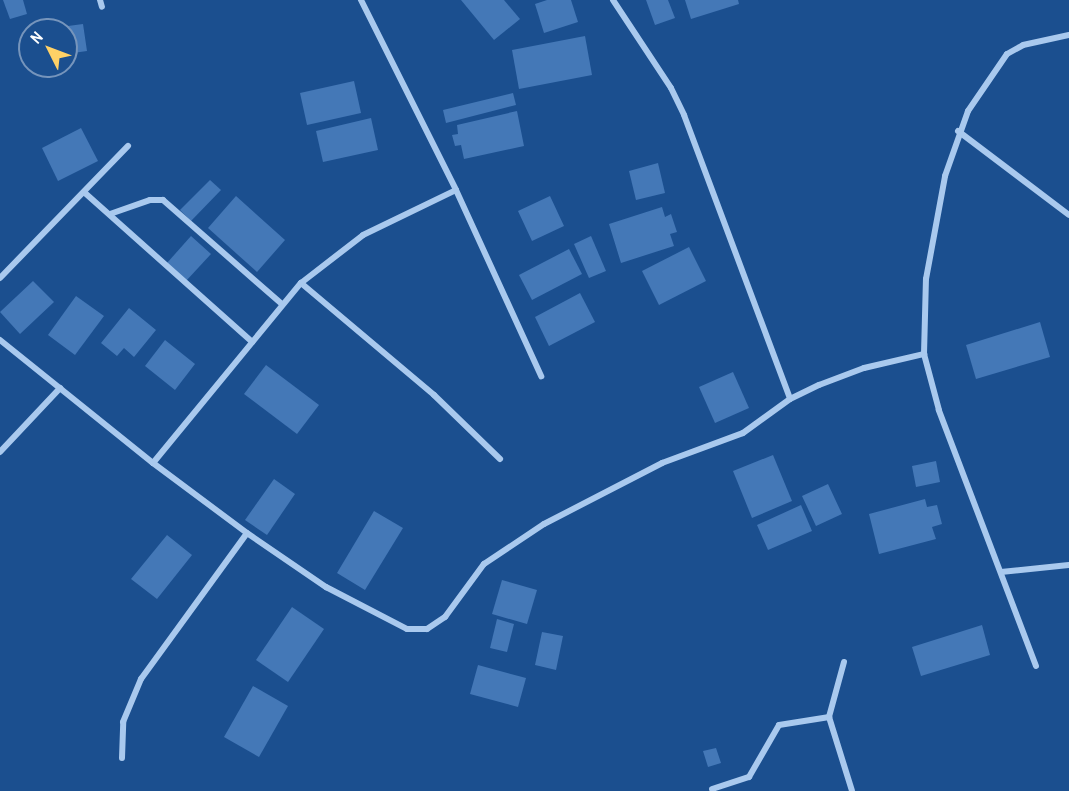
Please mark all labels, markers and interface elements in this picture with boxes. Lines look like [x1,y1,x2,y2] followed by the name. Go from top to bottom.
[18,18,78,78] north arrow
[25,26,47,48] text: N

